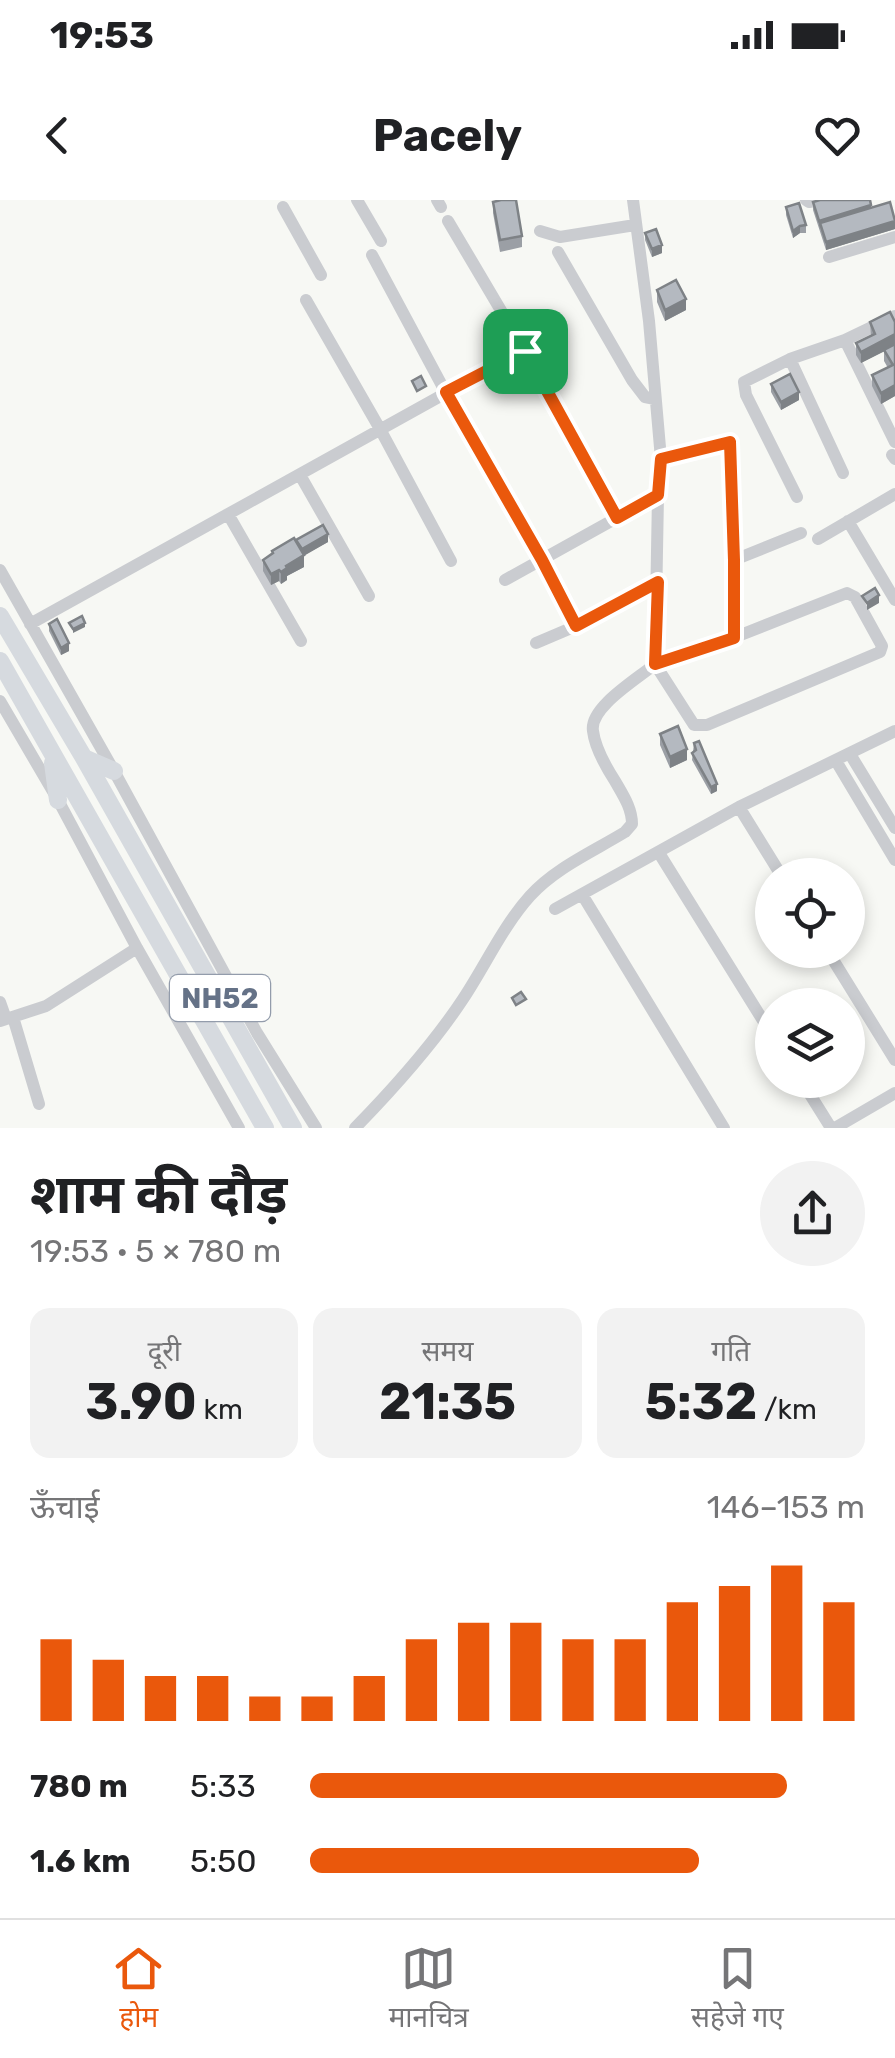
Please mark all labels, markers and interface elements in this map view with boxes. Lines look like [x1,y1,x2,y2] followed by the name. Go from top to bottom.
[50,12,154,58] text: 19:53
[30,108,85,163] icon: back
[810,108,865,163] icon: heart
[373,109,522,162] text: Pacely
[483,309,568,394] pin
[498,324,553,379] icon: arrive
[755,858,865,1098] map controls
[755,858,865,968] button: locate
[170,975,270,1021] road number: NH52
[755,988,865,1098] button: layers
[760,1161,865,1266] button: share
[30,1162,287,1227] text: शाम की दौड़
[30,1232,281,1270] text: 19:53 · 5 × 780 m
[147,1335,181,1368] text: दूरी
[422,1335,473,1368] text: समय
[711,1335,750,1368] text: गति
[85,1372,197,1432] text: 3.90
[379,1372,516,1432] text: 21:35
[645,1372,757,1432] text: 5:32
[197,1393,243,1426] text: km
[757,1393,817,1426] text: /km
[30,1488,99,1526] text: ऊँचाई
[707,1488,865,1526] text: 146–153 m
[30,1767,128,1805] text: 780 m
[190,1767,256,1805] text: 5:33
[30,1842,131,1880] text: 1.6 km
[190,1842,257,1880] text: 5:50
[111,1941,166,2038] tab: होम
[389,1941,469,2038] tab: मानचित्र
[691,1941,784,2038] tab: सहेजे गए

